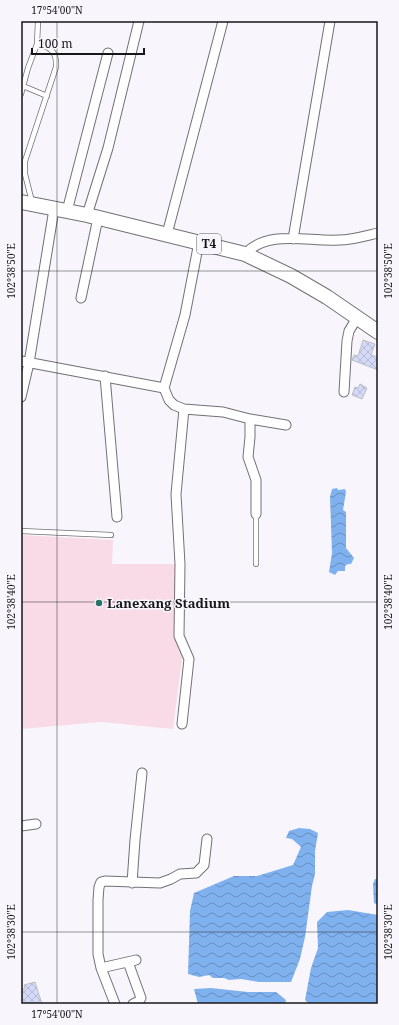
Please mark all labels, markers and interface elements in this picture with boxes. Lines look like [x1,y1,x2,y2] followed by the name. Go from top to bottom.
[31,3,83,17] text: 17°54'00"N
[32,30,144,56] scale bar
[38,35,73,52] text: 100 m
[197,234,221,254] road number: T4
[4,243,18,299] text: 102°38'50"E
[381,243,395,299] text: 102°38'50"E
[4,574,18,630] text: 102°38'40"E
[381,574,395,630] text: 102°38'40"E
[107,594,230,612] place label: Lanexang Stadium
[94,598,104,608] marker: Lanexang Stadium
[4,904,18,960] text: 102°38'30"E
[381,904,395,960] text: 102°38'30"E
[31,1007,83,1021] text: 17°54'00"N

